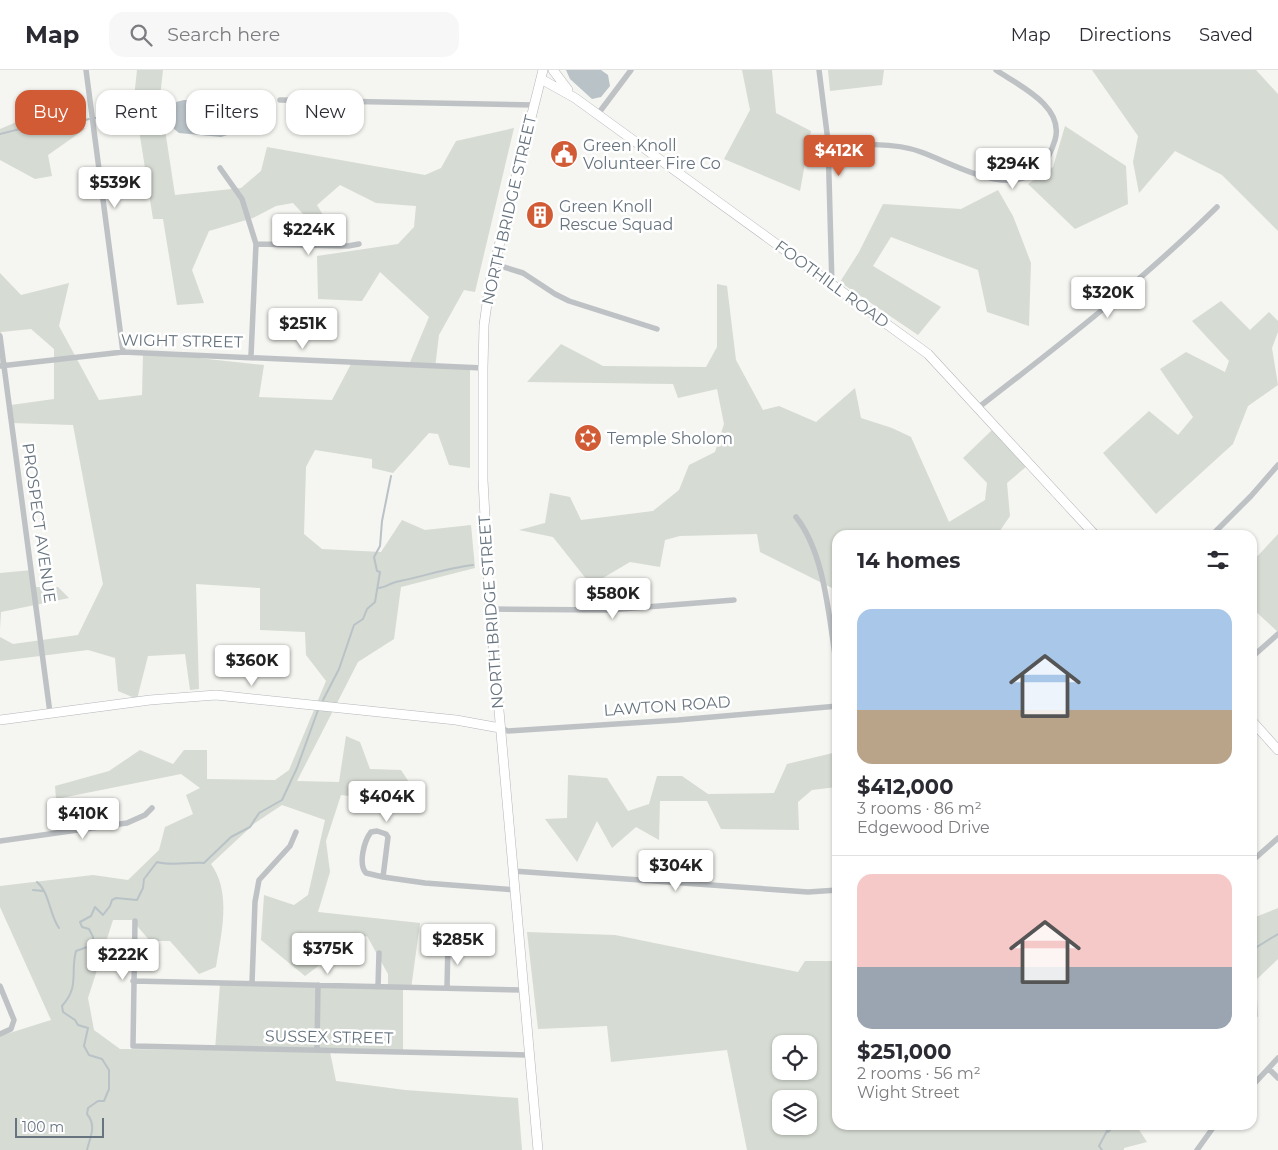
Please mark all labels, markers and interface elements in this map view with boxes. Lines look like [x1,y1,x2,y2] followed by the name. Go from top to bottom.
[109,12,459,57] search box
[25,20,79,49] text: Map
[127,21,155,49] icon: search
[167,23,280,46] text: Search here
[1011,24,1051,46] text: Map
[1079,24,1171,46] text: Directions
[1199,24,1253,46] text: Saved
[15,90,86,135] chip: Buy
[96,90,176,135] chip: Rent
[186,90,276,135] chip: Filters
[286,90,364,135] chip: New
[478,112,540,307] street label: NORTH BRIDGE STREET
[804,134,874,177] pin: $412K
[583,136,721,173] place label: Green Knoll Volunteer Fire Co
[549,139,579,169] public building icon: Green Knoll Volunteer Fire Co
[815,141,863,160] text: $412K
[978,148,1048,190] pin: $294K
[987,154,1039,173] text: $294K
[80,166,150,209] pin: $539K
[89,173,141,192] text: $539K
[559,197,673,234] place label: Green Knoll Rescue Squad
[525,200,555,230] building icon: Green Knoll Rescue Squad
[274,214,344,256] pin: $224K
[283,220,335,239] text: $224K
[771,236,893,332] street label: FOOTHILL ROAD
[1073,276,1143,319] pin: $320K
[1082,283,1134,302] text: $320K
[268,308,338,350] pin: $251K
[279,314,327,333] text: $251K
[121,330,244,352] street label: WIGHT STREET
[573,423,603,453] synagogue icon: Temple Sholom
[607,429,733,448] place label: Temple Sholom
[18,442,60,604] street label: PROSPECT AVENUE
[475,514,507,710] street label: NORTH BRIDGE STREET
[1204,546,1232,574] icon: filters
[857,548,961,573] text: 14 homes
[578,578,648,620] pin: $580K
[587,584,640,603] text: $580K
[1000,641,1090,731] icon: home
[217,644,287,687] pin: $360K
[226,651,278,670] text: $360K
[603,692,731,720] street label: LAWTON ROAD
[857,774,953,799] text: $412,000
[352,780,422,823] pin: $404K
[359,787,415,806] text: $404K
[48,798,118,840] pin: $410K
[857,799,982,818] text: 3 rooms · 86 m²
[58,804,108,823] text: $410K
[857,818,990,837] text: Edgewood Drive
[641,850,711,892] pin: $304K
[649,856,703,875] text: $304K
[1000,907,1090,997] icon: home
[423,924,493,966] pin: $285K
[432,930,484,949] text: $285K
[293,932,363,975] pin: $375K
[88,938,158,981] pin: $222K
[303,939,353,958] text: $375K
[98,945,148,964] text: $222K
[265,1026,394,1048] street label: SUSSEX STREET
[772,1035,817,1135] map controls
[772,1035,817,1080] button: locate
[857,1039,952,1064] text: $251,000
[857,1064,981,1083] text: 2 rooms · 56 m²
[857,1083,960,1102] text: Wight Street
[772,1090,817,1135] button: layers
[15,1115,104,1138] scale bar
[22,1118,64,1136] text: 100 m

